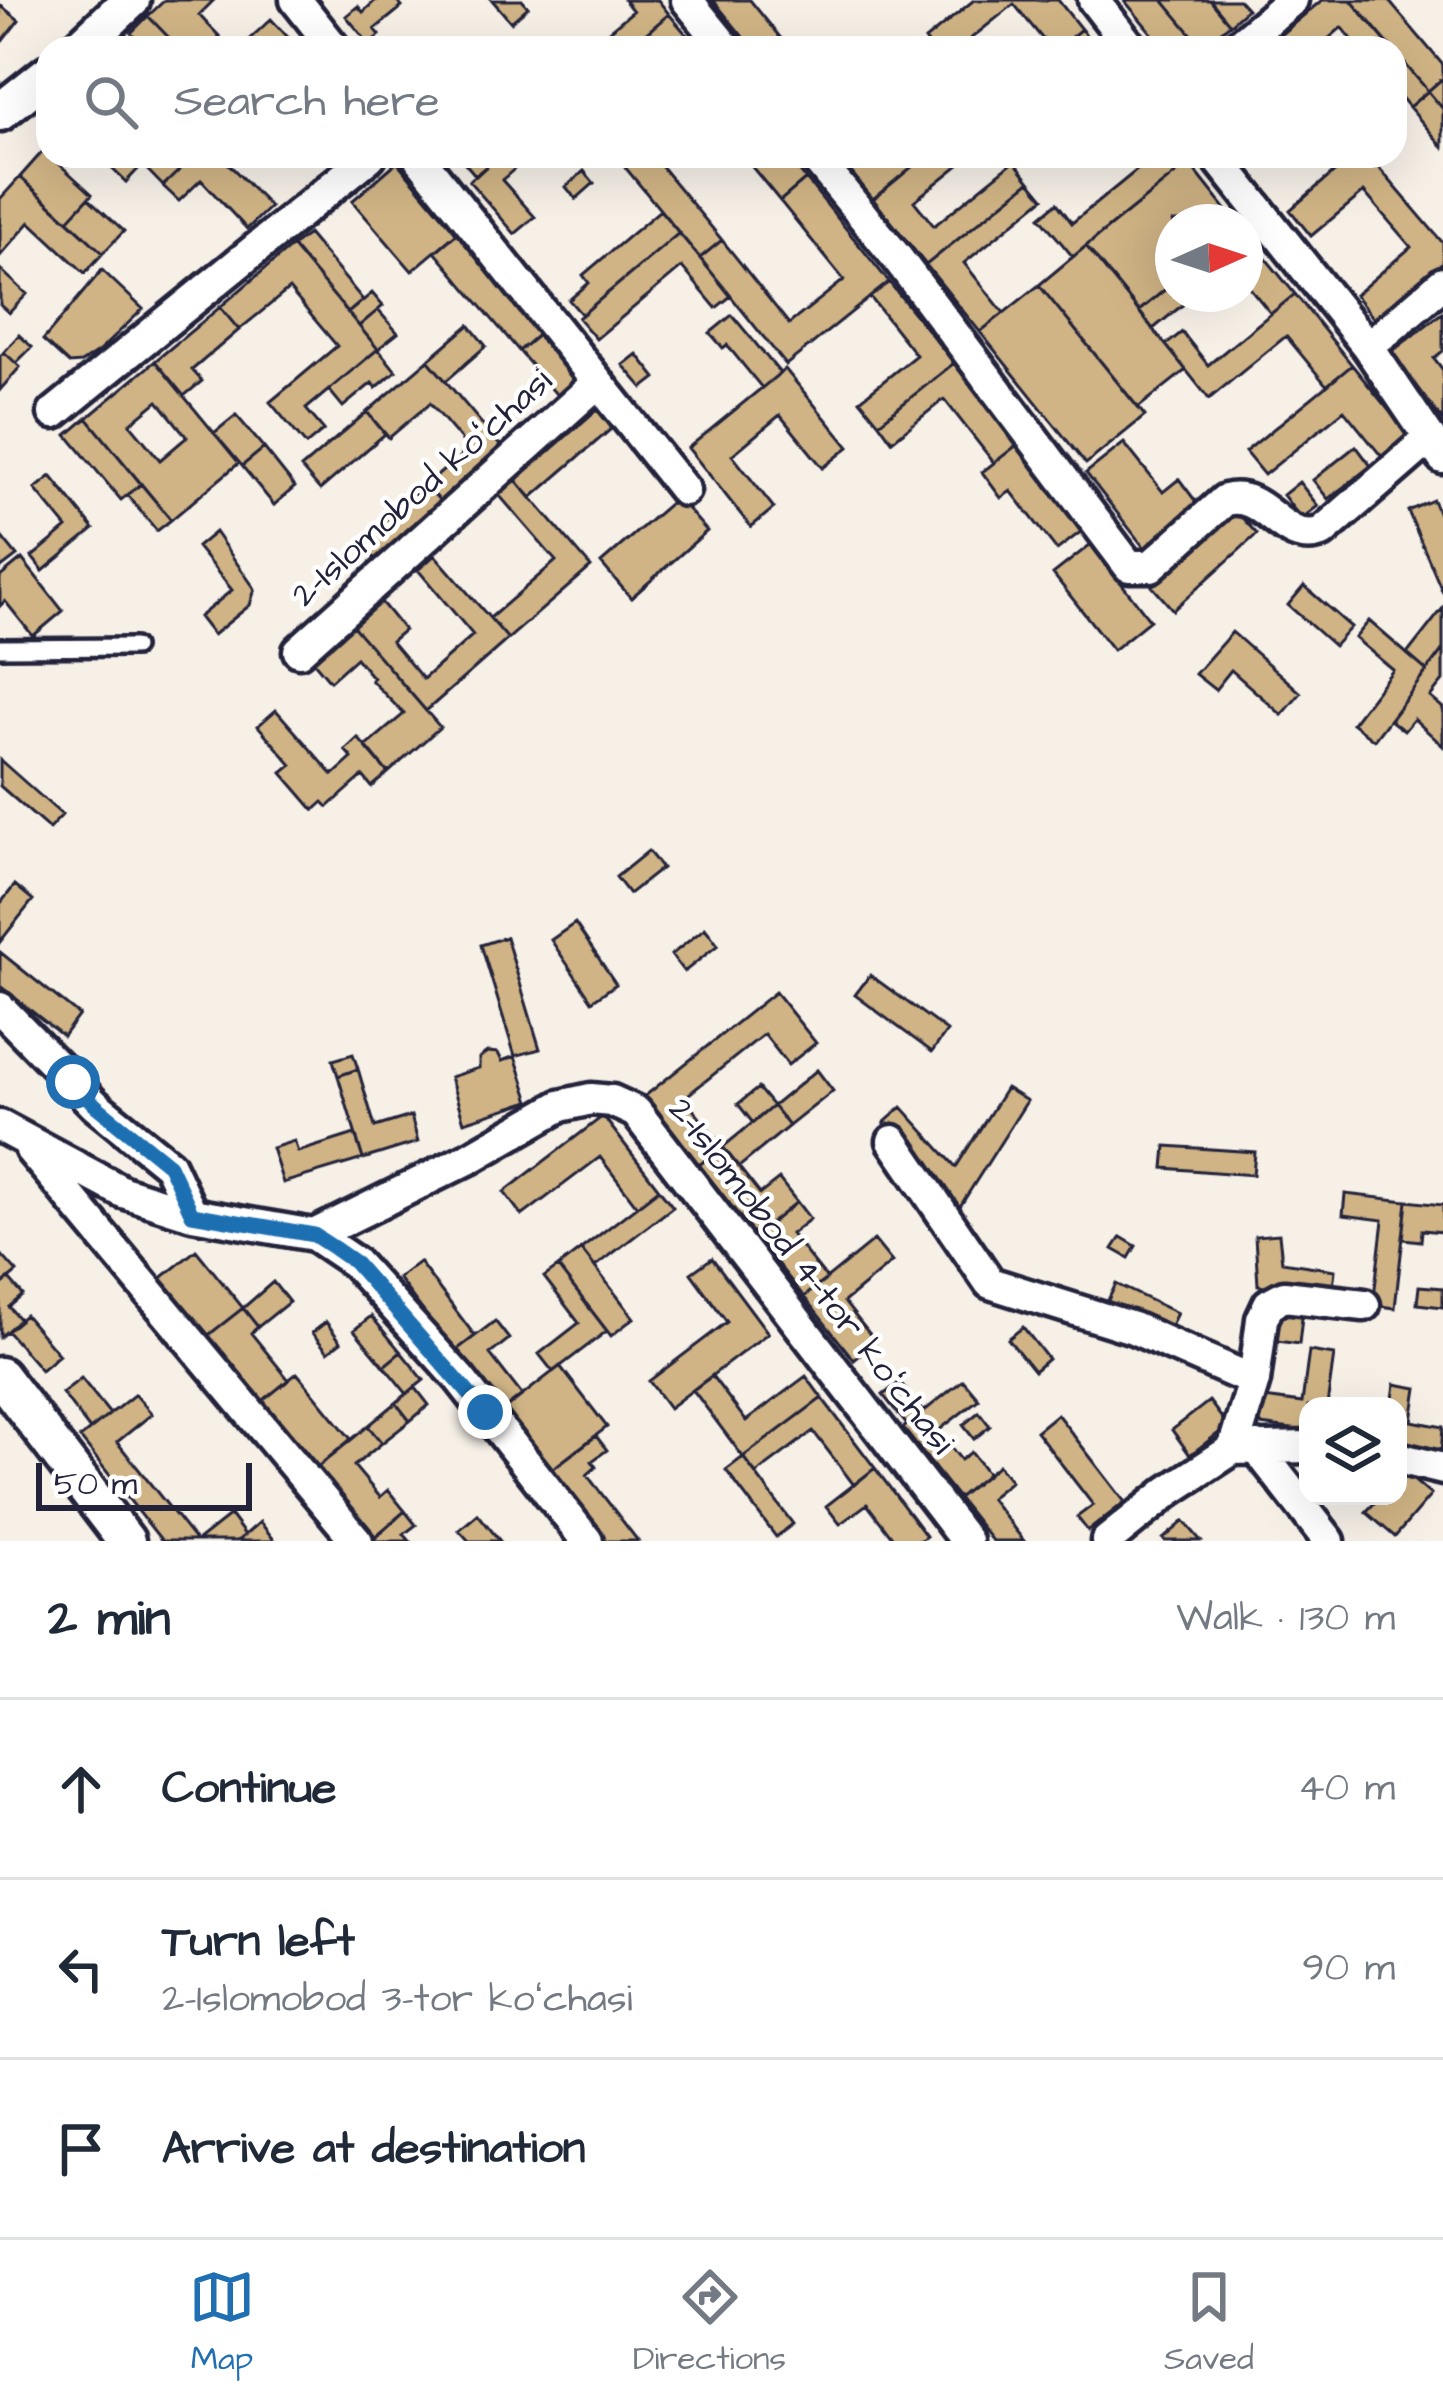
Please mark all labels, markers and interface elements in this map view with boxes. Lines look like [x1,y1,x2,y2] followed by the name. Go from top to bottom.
[36,36,1407,168] search box
[78,69,144,135] icon: search
[174,71,440,133] text: Search here
[1155,204,1263,312] north arrow
[280,357,564,619] street label: 2-Islomobod koʻchasi
[46,1055,100,1109] route start
[655,1087,967,1465] street label: 2-Islomobod 4-tor koʻchasi
[458,1385,512,1439] route end
[1299,1397,1407,1505] map controls
[1299,1397,1407,1505] button: layers
[36,1457,252,1510] scale bar
[54,1461,137,1507] text: 50 m
[48,1584,171,1655] text: 2 min
[1176,1592,1395,1646] text: Walk · 130 m
[48,1756,114,1822] icon: ahead
[162,1758,336,1820] text: Continue
[1298,1762,1395,1816] text: 40 m
[162,1911,355,1973] text: Turn left
[48,1936,114,2002] icon: left
[1302,1942,1395,1996] text: 90 m
[162,1973,632,2027] text: 2-Islomobod 3-tor koʻchasi
[48,2116,114,2182] icon: arrive
[162,2118,585,2180] text: Arrive at destination
[189,2264,255,2382] tab: Map
[633,2264,786,2382] tab: Directions
[1164,2264,1254,2382] tab: Saved

